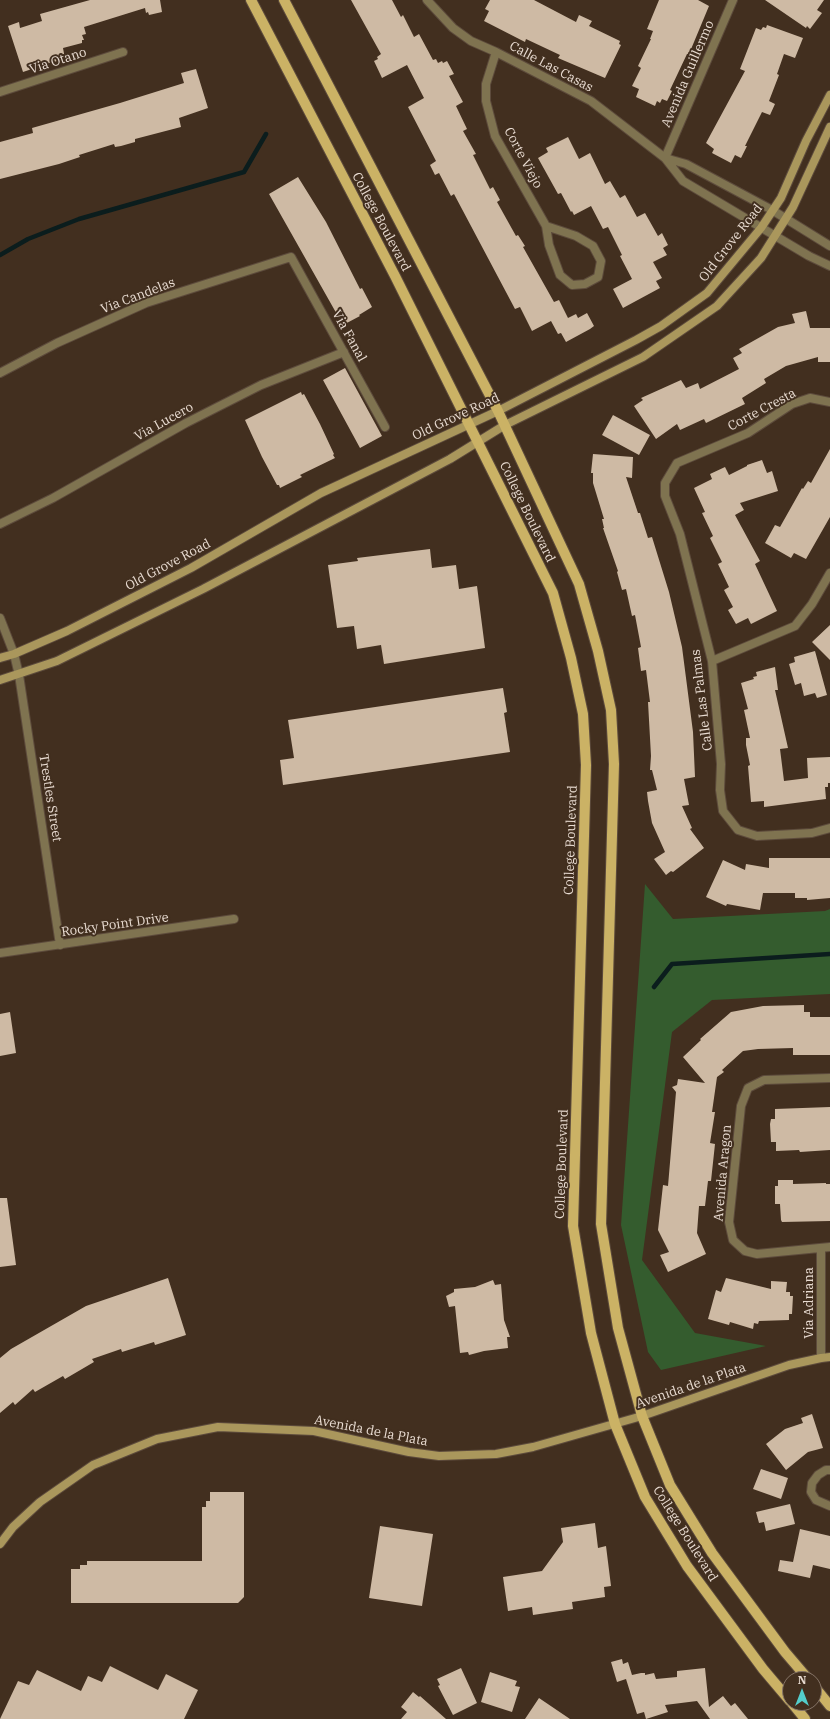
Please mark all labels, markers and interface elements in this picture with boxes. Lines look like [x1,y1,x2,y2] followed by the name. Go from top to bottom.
[658,18,718,130] street label: Avenida Guillermo
[506,38,596,96] street label: Calle Las Casas
[27,44,89,78] street label: Via Otano
[500,125,546,191] street label: Corte Viejo
[348,170,414,274] street label: College Boulevard
[696,201,766,285] street label: Old Grove Road
[99,275,177,317] street label: Via Candelas
[328,307,370,365] street label: Via Fanal
[725,386,799,434] street label: Corte Cresta
[410,390,502,444] street label: Old Grove Road
[132,399,196,445] street label: Via Lucero
[496,459,558,565] street label: College Boulevard
[123,536,213,594] street label: Old Grove Road
[688,648,716,752] street label: Calle Las Palmas
[35,753,65,843] street label: Trestles Street
[561,785,581,895] street label: College Boulevard
[60,910,170,940] street label: Rocky Point Drive
[552,1109,572,1219] street label: College Boulevard
[711,1124,735,1222] street label: Avenida Aragon
[801,1267,817,1339] street label: Via Adriana
[634,1360,748,1412] street label: Avenida de la Plata
[313,1412,429,1450] street label: Avenida de la Plata
[649,1483,721,1585] street label: College Boulevard
[782,1671,822,1711] north arrow
[798,1673,806,1687] text: N

